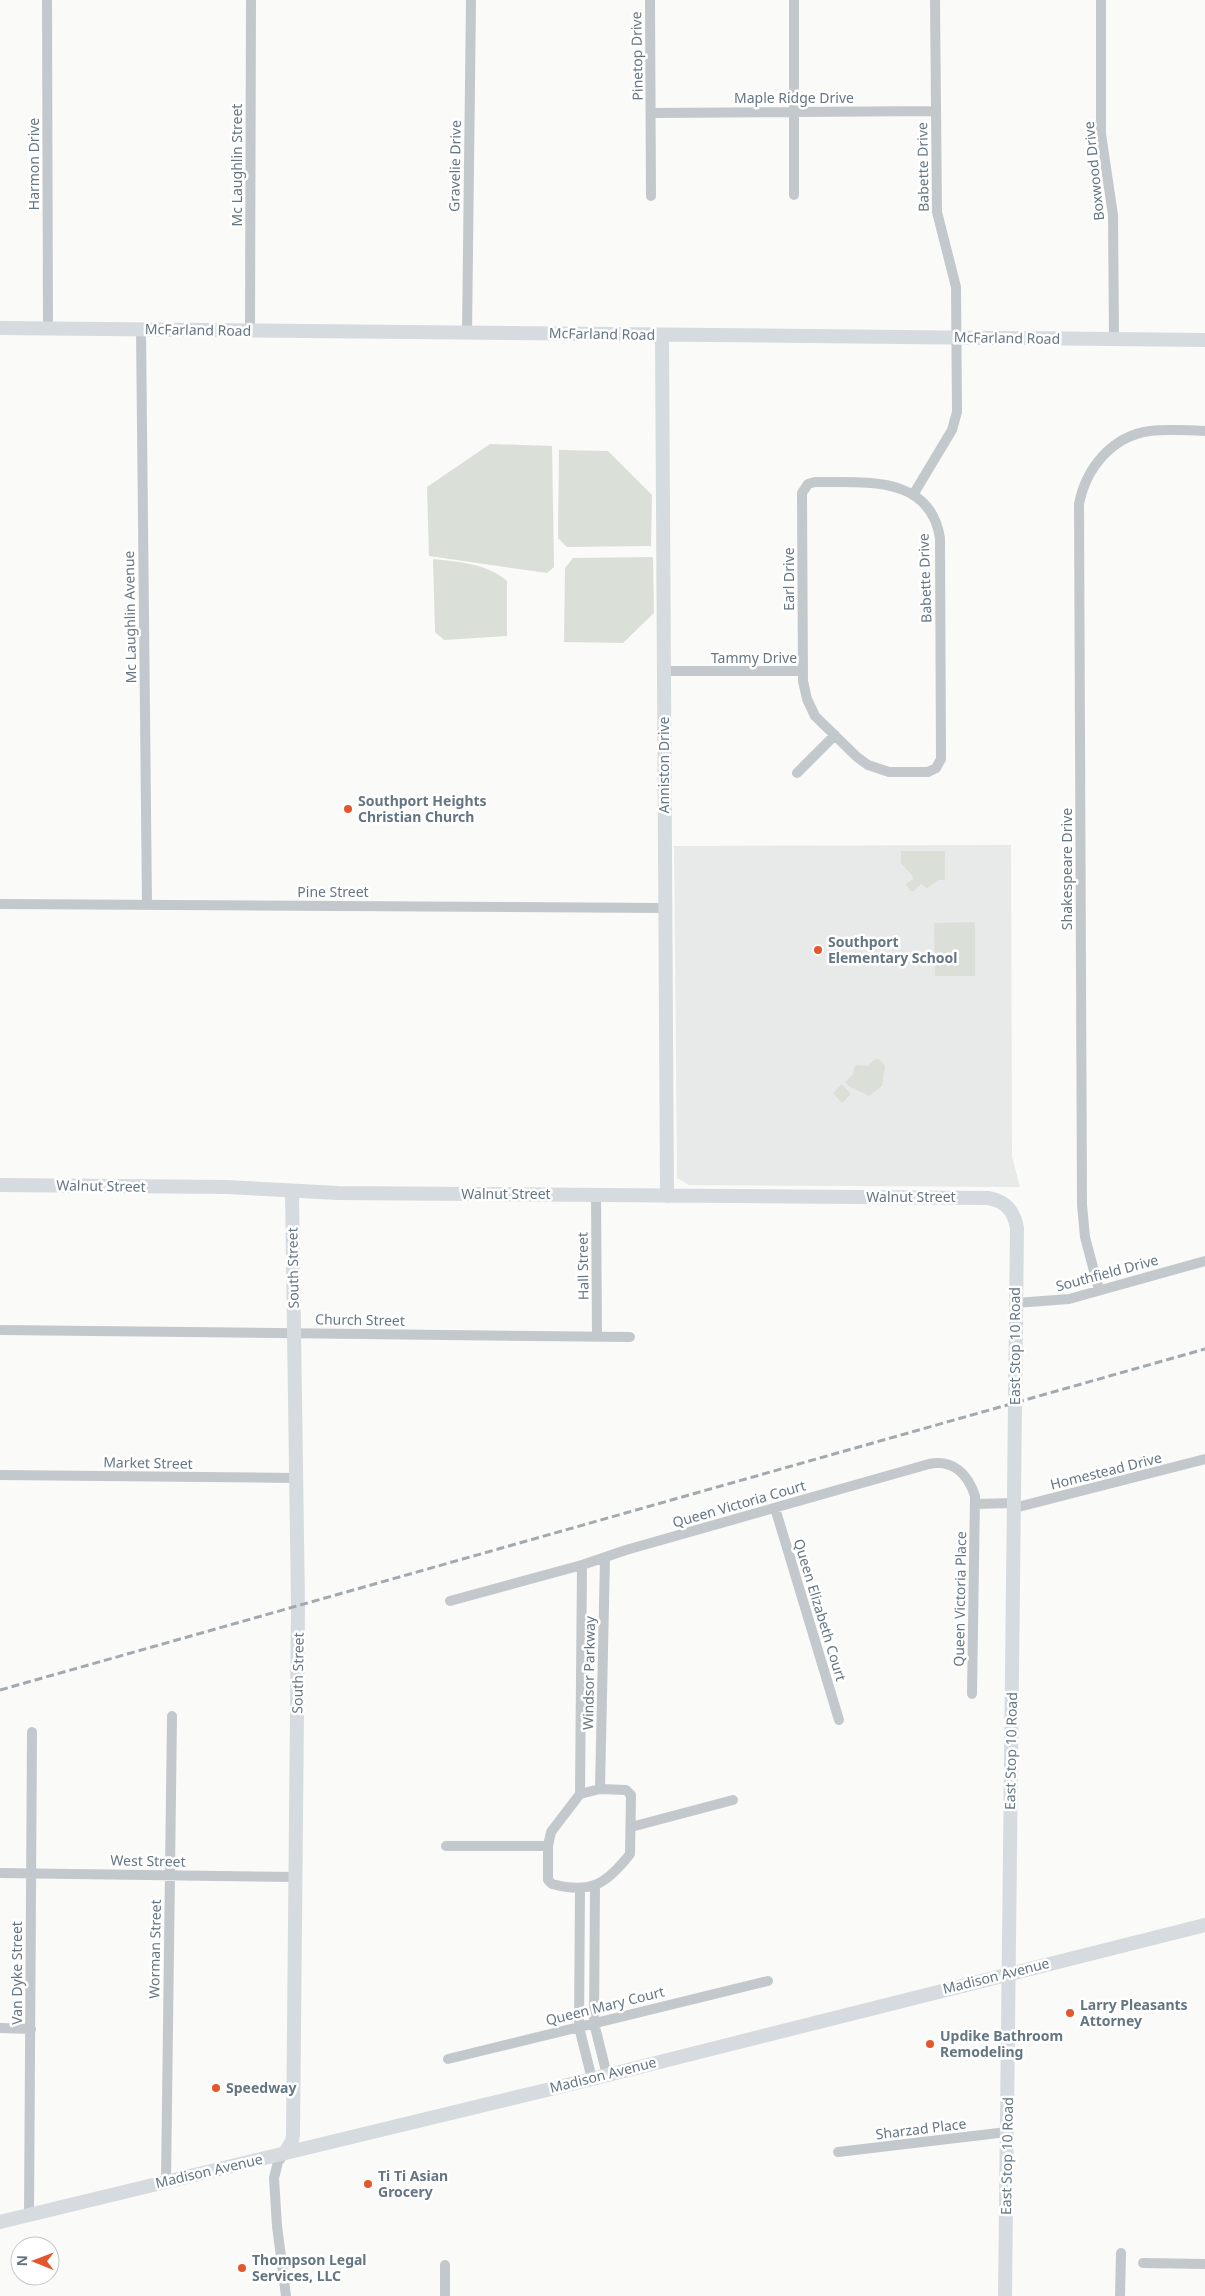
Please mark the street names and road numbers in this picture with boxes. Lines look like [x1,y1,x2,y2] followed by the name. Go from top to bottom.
[626,11,647,101] street label: Pinetop Drive
[734,88,854,107] street label: Maple Ridge Drive
[227,104,246,226] street label: Mc Laughlin Street
[24,118,43,210] street label: Harmon Drive
[444,120,465,212] street label: Gravelie Drive
[1079,120,1108,222] street label: Boxwood Drive
[912,122,933,212] street label: Babette Drive
[145,319,251,340] street label: McFarland Road
[549,323,655,344] street label: McFarland Road
[954,327,1060,348] street label: McFarland Road
[913,533,936,623] street label: Babette Drive
[779,547,798,611] street label: Earl Drive
[119,550,140,684] street label: Mc Laughlin Avenue
[711,648,797,667] street label: Tammy Drive
[654,716,673,814] street label: Anniston Drive
[1057,808,1076,930] street label: Shakespeare Drive
[297,882,369,901] street label: Pine Street
[56,1175,146,1196] street label: Walnut Street
[461,1184,551,1203] street label: Walnut Street
[866,1187,956,1206] street label: Walnut Street
[282,1227,303,1309] street label: South Street
[572,1232,593,1300] street label: Hall Street
[1054,1250,1160,1295] street label: Southfield Drive
[1005,1287,1024,1405] street label: East Stop 10 Road
[315,1309,405,1330] street label: Church Street
[1048,1447,1164,1494] street label: Homestead Drive
[103,1452,193,1473] street label: Market Street
[670,1475,808,1532] street label: Queen Victoria Court
[949,1531,970,1667] street label: Queen Victoria Place
[790,1536,851,1683] street label: Queen Elizabeth Court
[578,1615,599,1730] street label: Windsor Parkway
[287,1632,308,1714] street label: South Street
[1000,1692,1021,1810] street label: East Stop 10 Road
[110,1850,186,1871] street label: West Street
[144,1899,165,1999] street label: Worman Street
[7,1921,26,2025] street label: Van Dyke Street
[941,1953,1051,1998] street label: Madison Avenue
[544,1982,666,2029] street label: Queen Mary Court
[548,2052,658,2097] street label: Madison Avenue
[996,2097,1017,2215] street label: East Stop 10 Road
[875,2114,967,2143] street label: Sharzad Place
[153,2149,264,2192] street label: Madison Avenue

